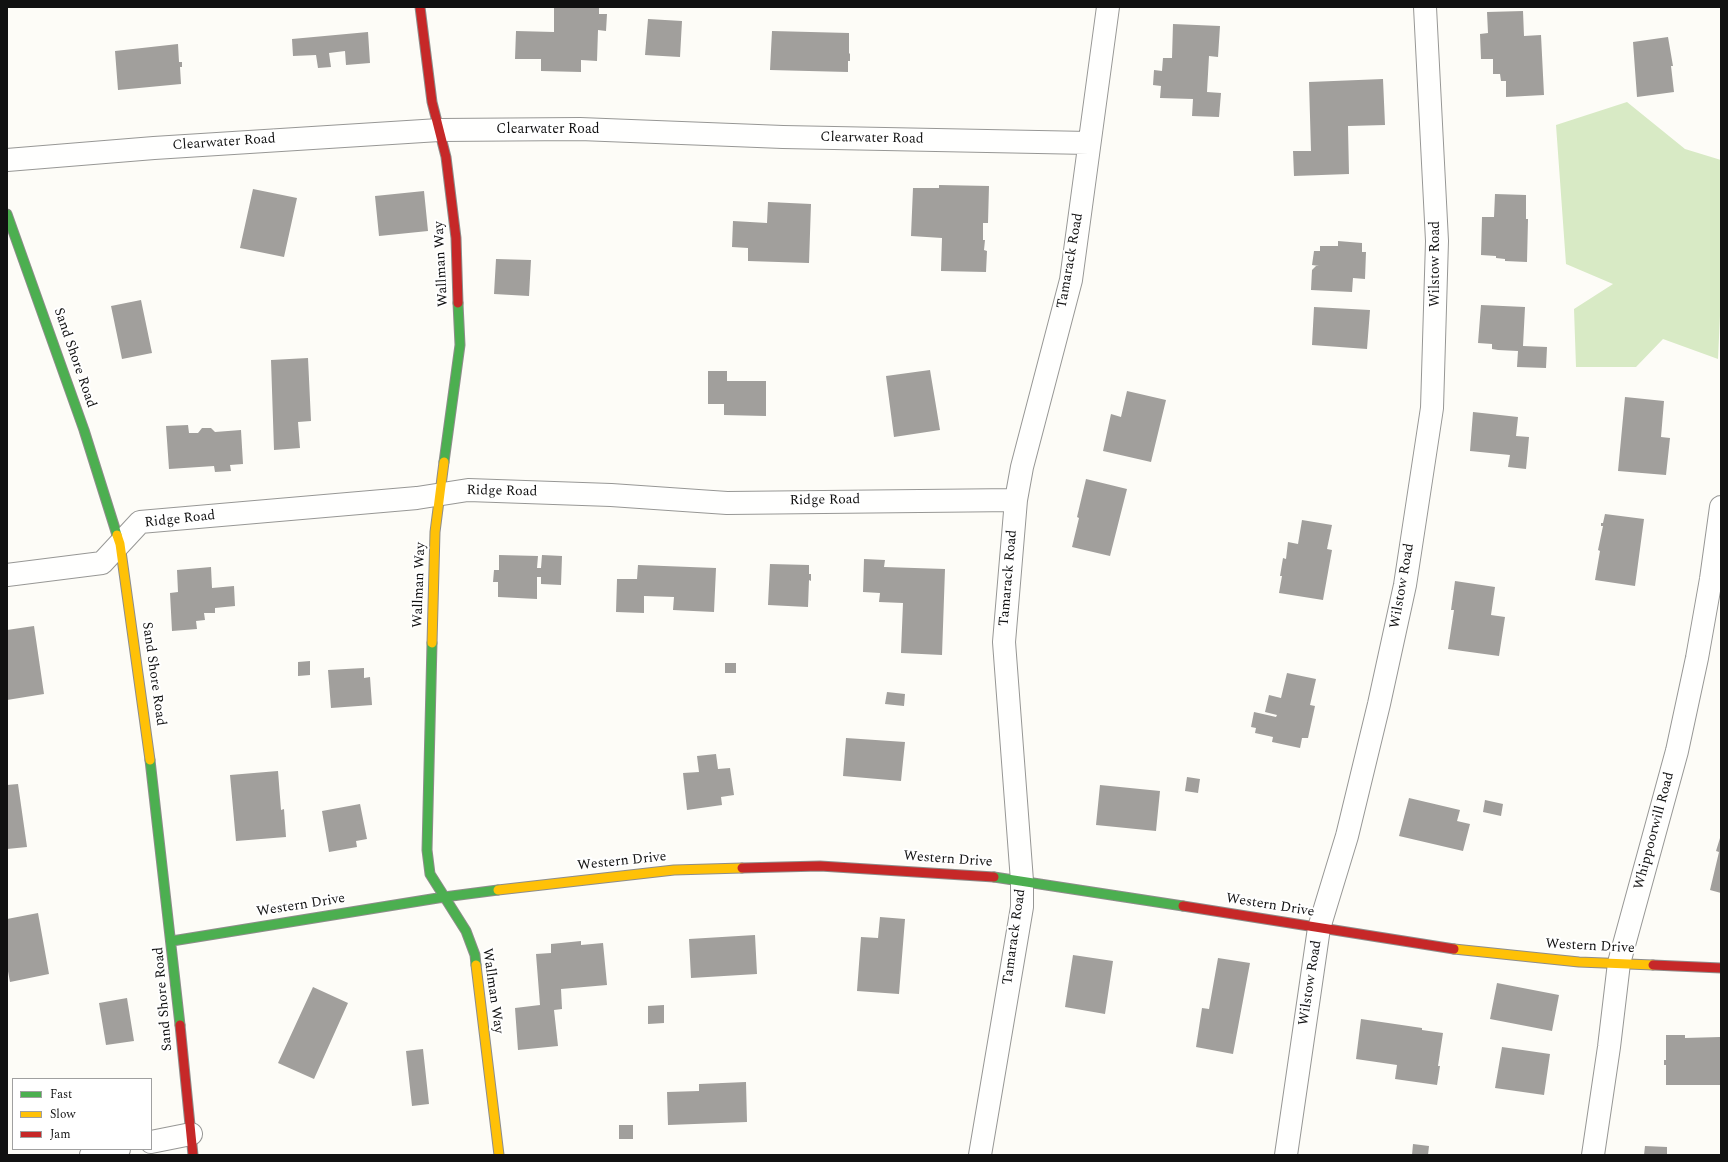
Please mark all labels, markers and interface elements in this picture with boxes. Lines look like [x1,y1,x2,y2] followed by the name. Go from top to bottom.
[496,122,600,138] street label: Clearwater Road
[820,130,924,148] street label: Clearwater Road
[172,131,276,155] street label: Clearwater Road
[1054,212,1088,310] street label: Tamarack Road
[431,221,453,307] street label: Wallman Way
[1428,221,1444,307] street label: Wilstow Road
[49,306,99,410] street label: Sand Shore Road
[466,483,538,501] street label: Ridge Road
[789,492,861,510] street label: Ridge Road
[144,508,216,532] street label: Ridge Road
[996,529,1022,627] street label: Tamarack Road
[410,542,430,628] street label: Wallman Way
[1387,542,1419,630] street label: Wilstow Road
[137,621,169,727] street label: Sand Shore Road
[1631,770,1679,892] street label: Whippoorwill Road
[577,849,667,875] street label: Western Drive
[903,849,993,871] street label: Western Drive
[1000,888,1030,986] street label: Tamarack Road
[256,891,346,921] street label: Western Drive
[1225,891,1315,921] street label: Western Drive
[1545,936,1635,958] street label: Western Drive
[1296,939,1326,1027] street label: Wilstow Road
[151,946,177,1052] street label: Sand Shore Road
[478,947,506,1035] street label: Wallman Way
[12,1078,152,1150] legend
[50,1085,72,1104] text: Fast
[50,1105,75,1124] text: Slow
[50,1125,71,1144] text: Jam

